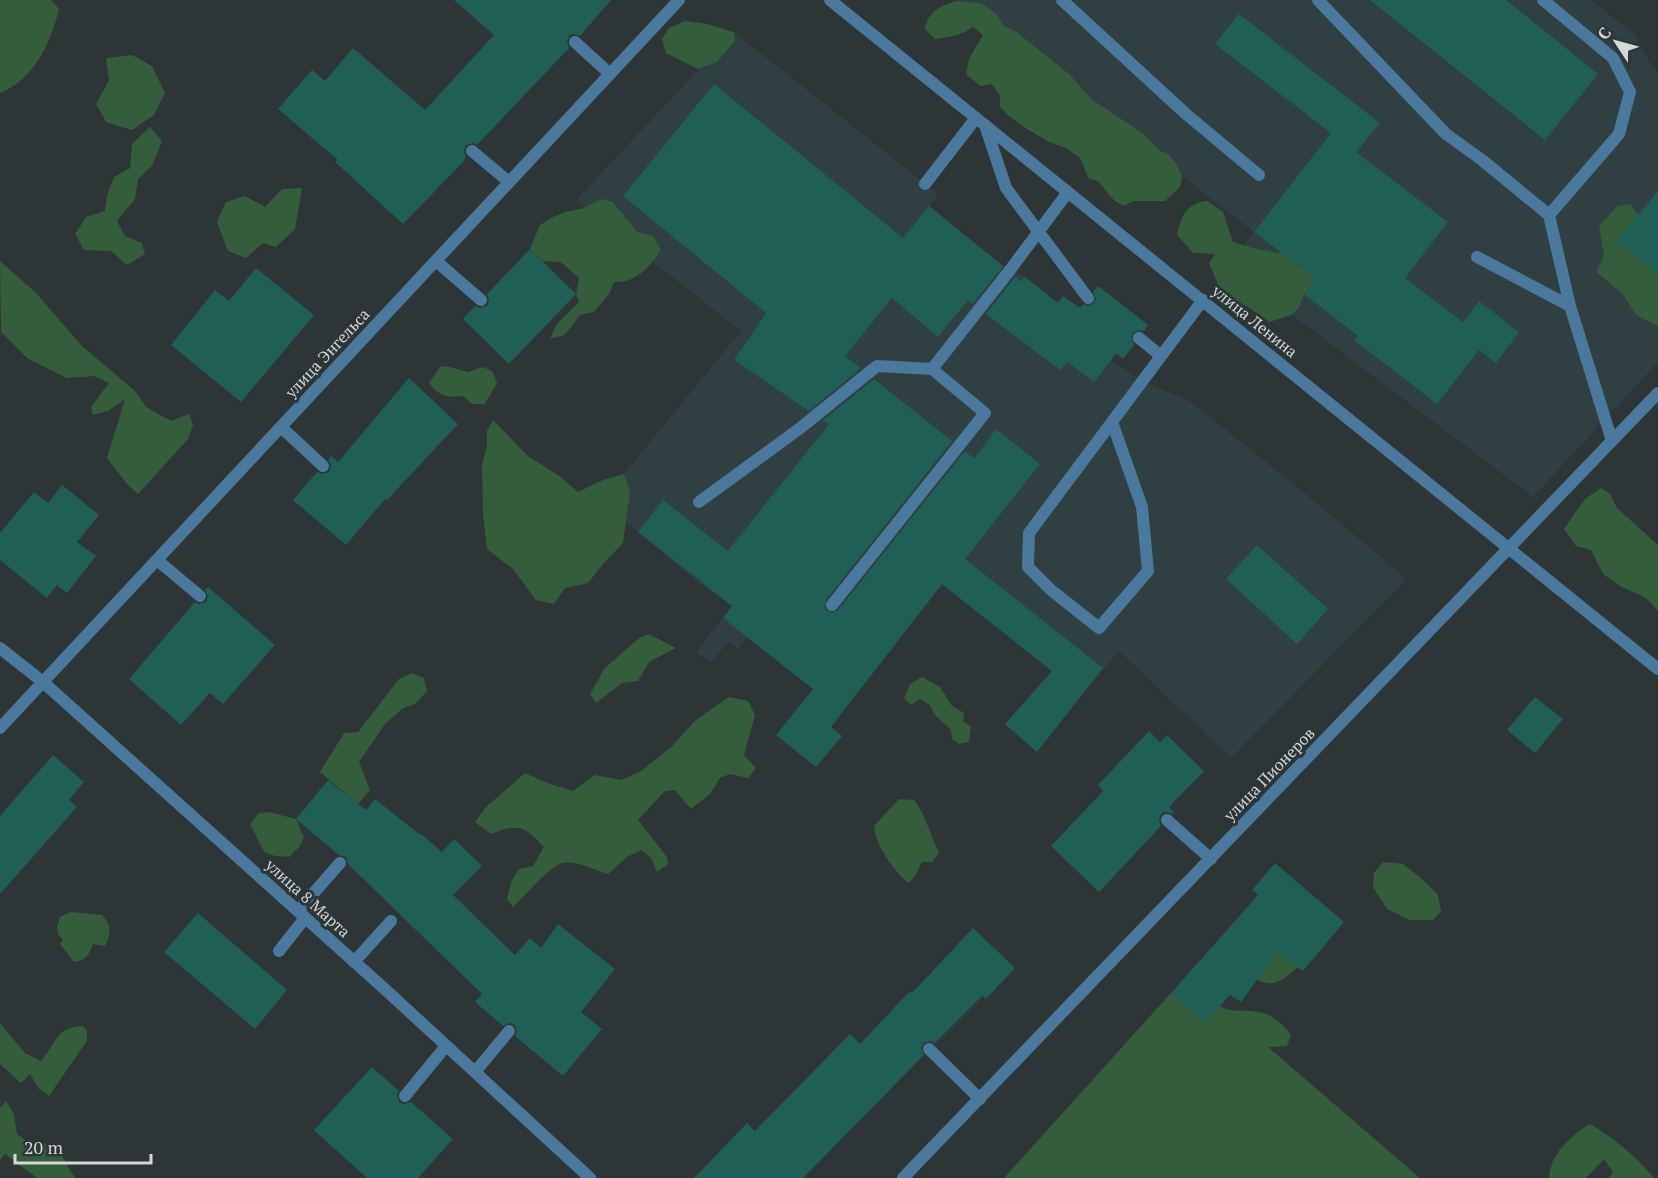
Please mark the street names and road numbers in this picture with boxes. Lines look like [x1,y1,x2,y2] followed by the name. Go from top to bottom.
[1207,279,1302,362] street label: улица Ленина
[279,304,374,403] street label: улица Энгельса
[1218,722,1319,826] street label: улица Пионеров
[260,853,355,942] street label: улица 8 Марта

